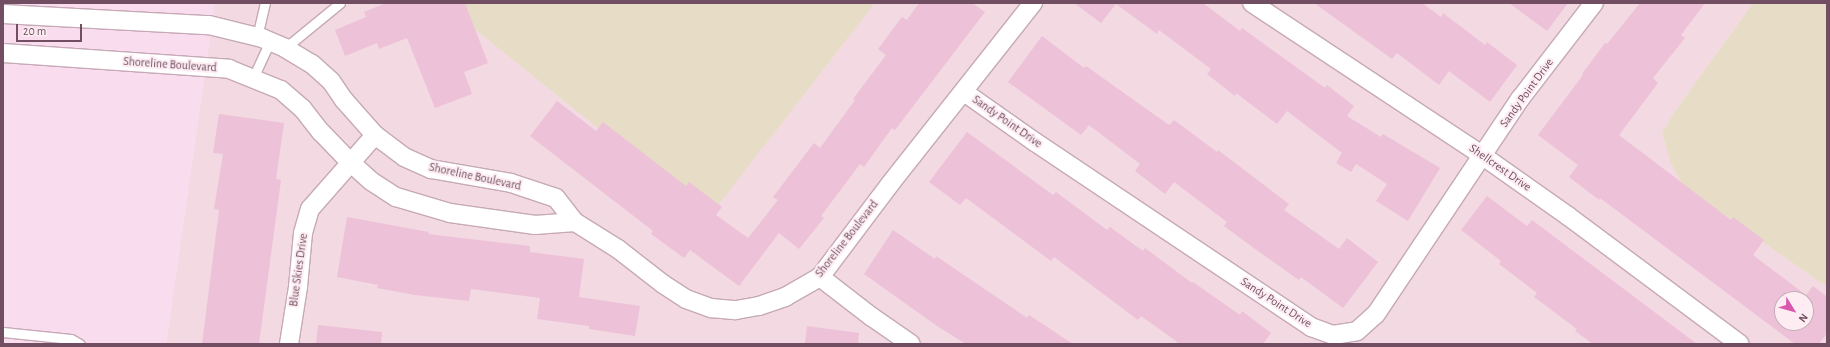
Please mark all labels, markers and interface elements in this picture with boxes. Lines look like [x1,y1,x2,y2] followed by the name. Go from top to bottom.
[18,16,84,42] scale bar
[23,25,46,37] text: 20 m
[123,55,217,75] street label: Shoreline Boulevard
[1497,56,1557,130] street label: Sandy Point Drive
[969,93,1045,151] street label: Sandy Point Drive
[1466,141,1534,195] street label: Shellcrest Drive
[428,160,522,194] street label: Shoreline Boulevard
[812,198,882,280] street label: Shoreline Boulevard
[287,232,311,308] street label: Blue Skies Drive
[1238,275,1314,331] street label: Sandy Point Drive
[1774,291,1814,331] north arrow
[1796,312,1810,324] text: N

